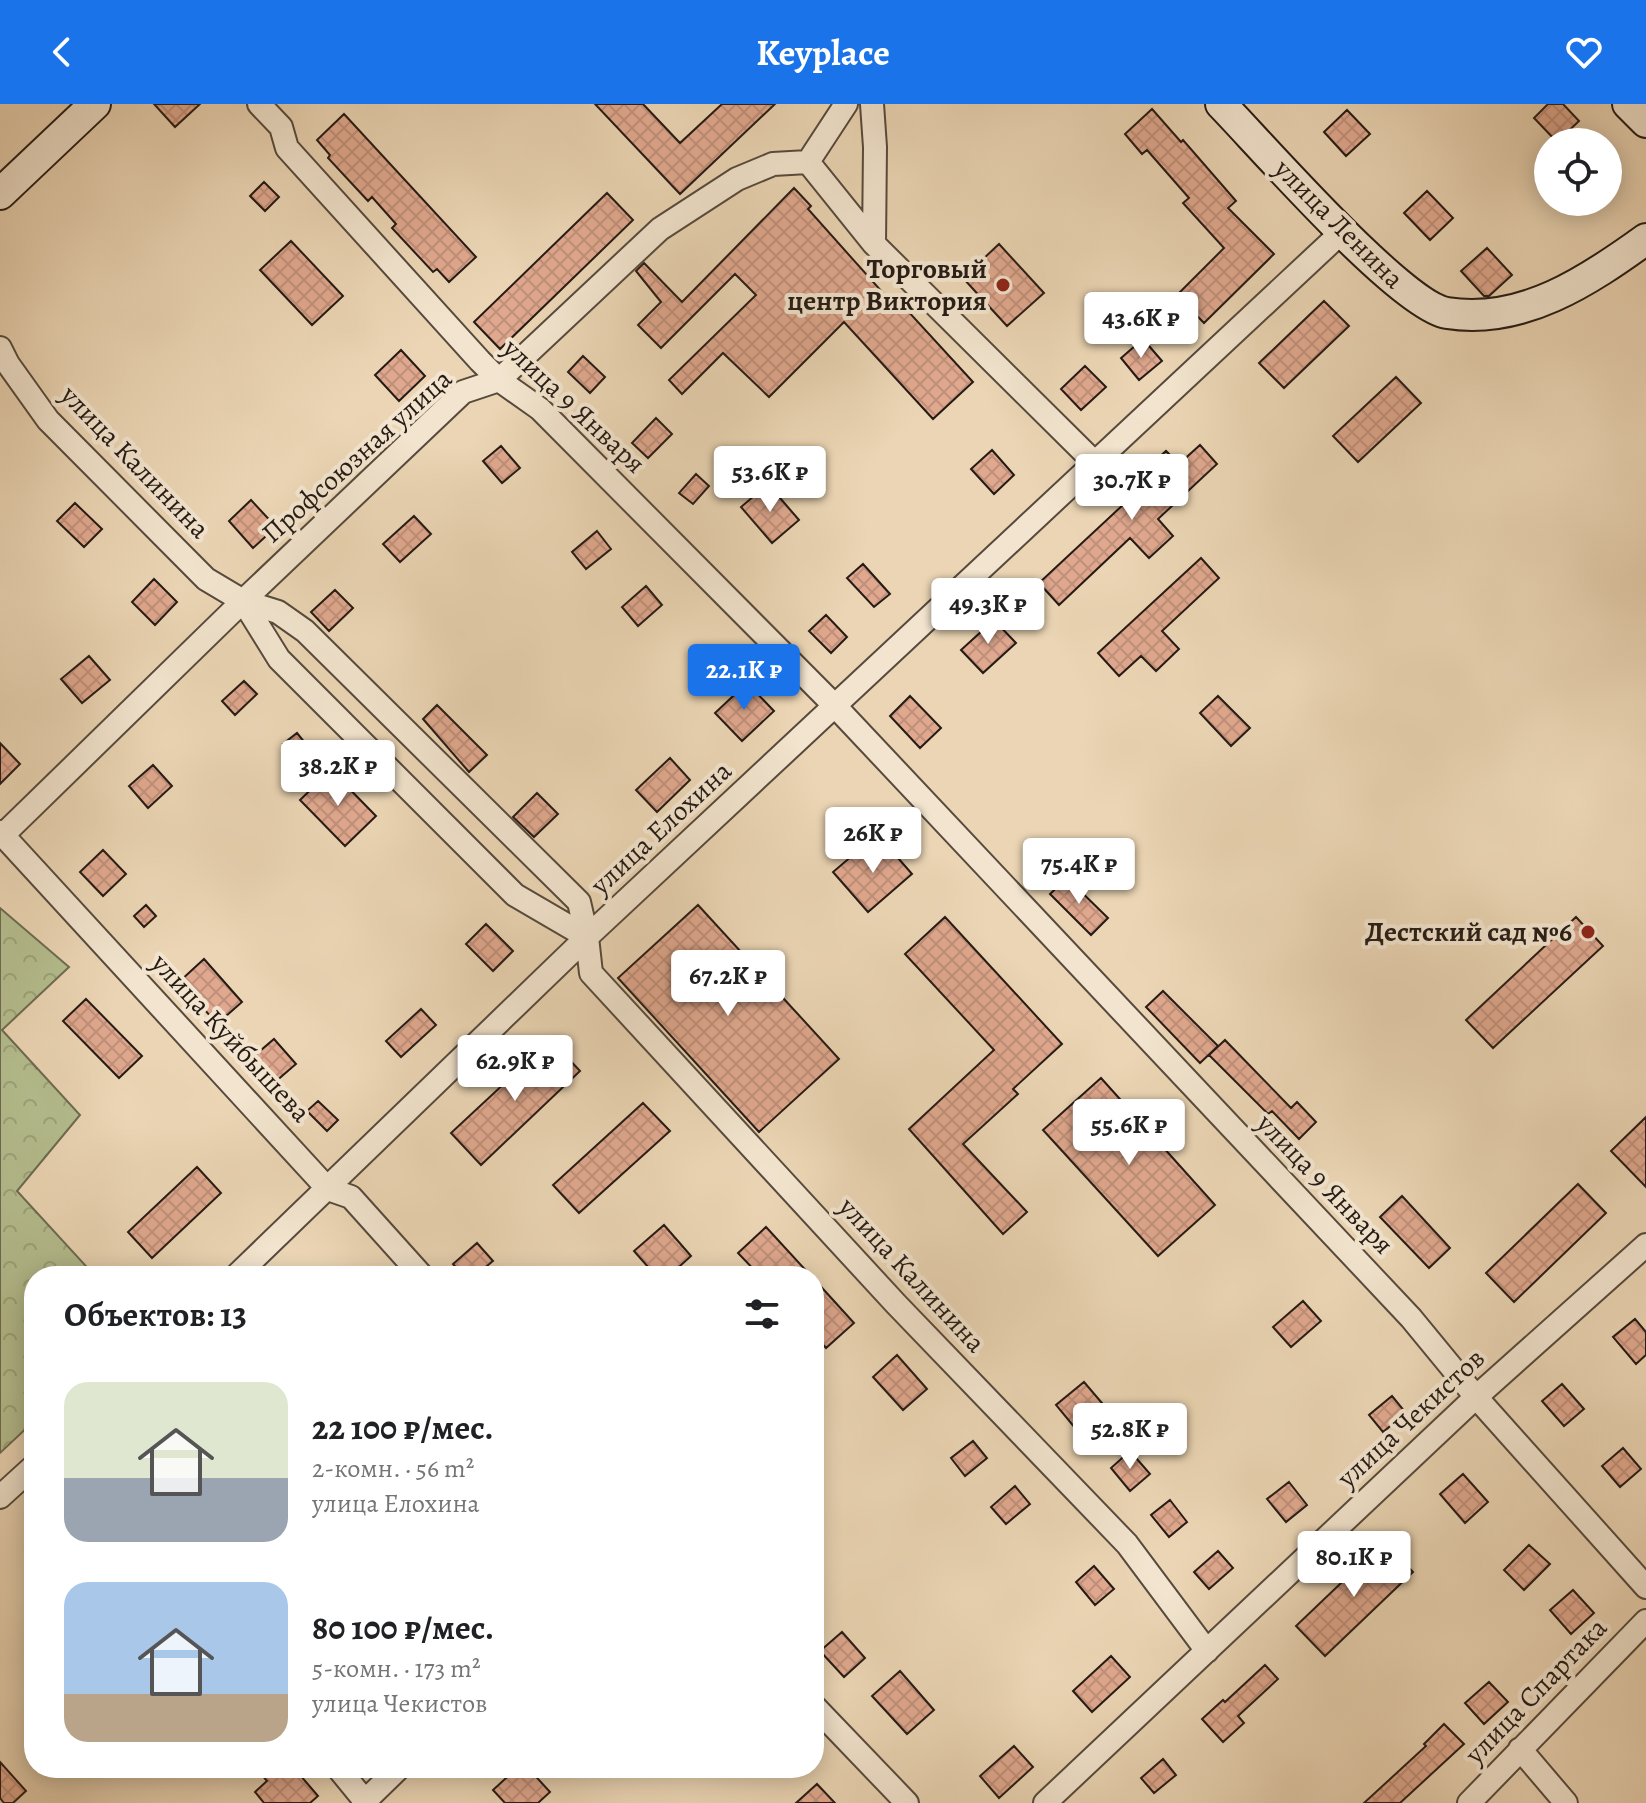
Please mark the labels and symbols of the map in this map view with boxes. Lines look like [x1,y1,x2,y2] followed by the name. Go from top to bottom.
[1265,150,1412,297] street label: улица Ленина
[787,250,987,320] place label: Торговый центр Виктория
[994,276,1012,294] marker: Торговый центр Виктория
[1067,292,1215,360] pin: 43.6K ₽
[494,329,654,482] street label: улица 9 Января
[254,360,460,552] street label: Профсоюзная улица
[51,376,218,547] street label: улица Калинина
[696,446,844,514] pin: 53.6K ₽
[1058,454,1206,522] pin: 30.7K ₽
[914,578,1062,646] pin: 49.3K ₽
[670,644,818,712] pin: 22.1K ₽
[264,740,412,808] pin: 38.2K ₽
[581,753,740,904] street label: улица Елохина
[817,807,929,875] pin: 26K ₽
[1005,838,1153,906] pin: 75.4K ₽
[1365,913,1572,951] place label: Дестский сад №6
[1579,923,1597,941] marker: Дестский сад №6
[142,944,319,1131] street label: улица Куйбышева
[654,950,802,1018] pin: 67.2K ₽
[441,1035,589,1103] pin: 62.9K ₽
[1055,1099,1203,1167] pin: 55.6K ₽
[1247,1104,1402,1263] street label: улица 9 Января
[829,1188,994,1361] street label: улица Калинина
[1328,1340,1493,1497] street label: улица Чекистов
[1056,1403,1204,1471] pin: 52.8K ₽
[1280,1531,1428,1599] pin: 80.1K ₽
[1456,1609,1616,1773] street label: улица Спартака

